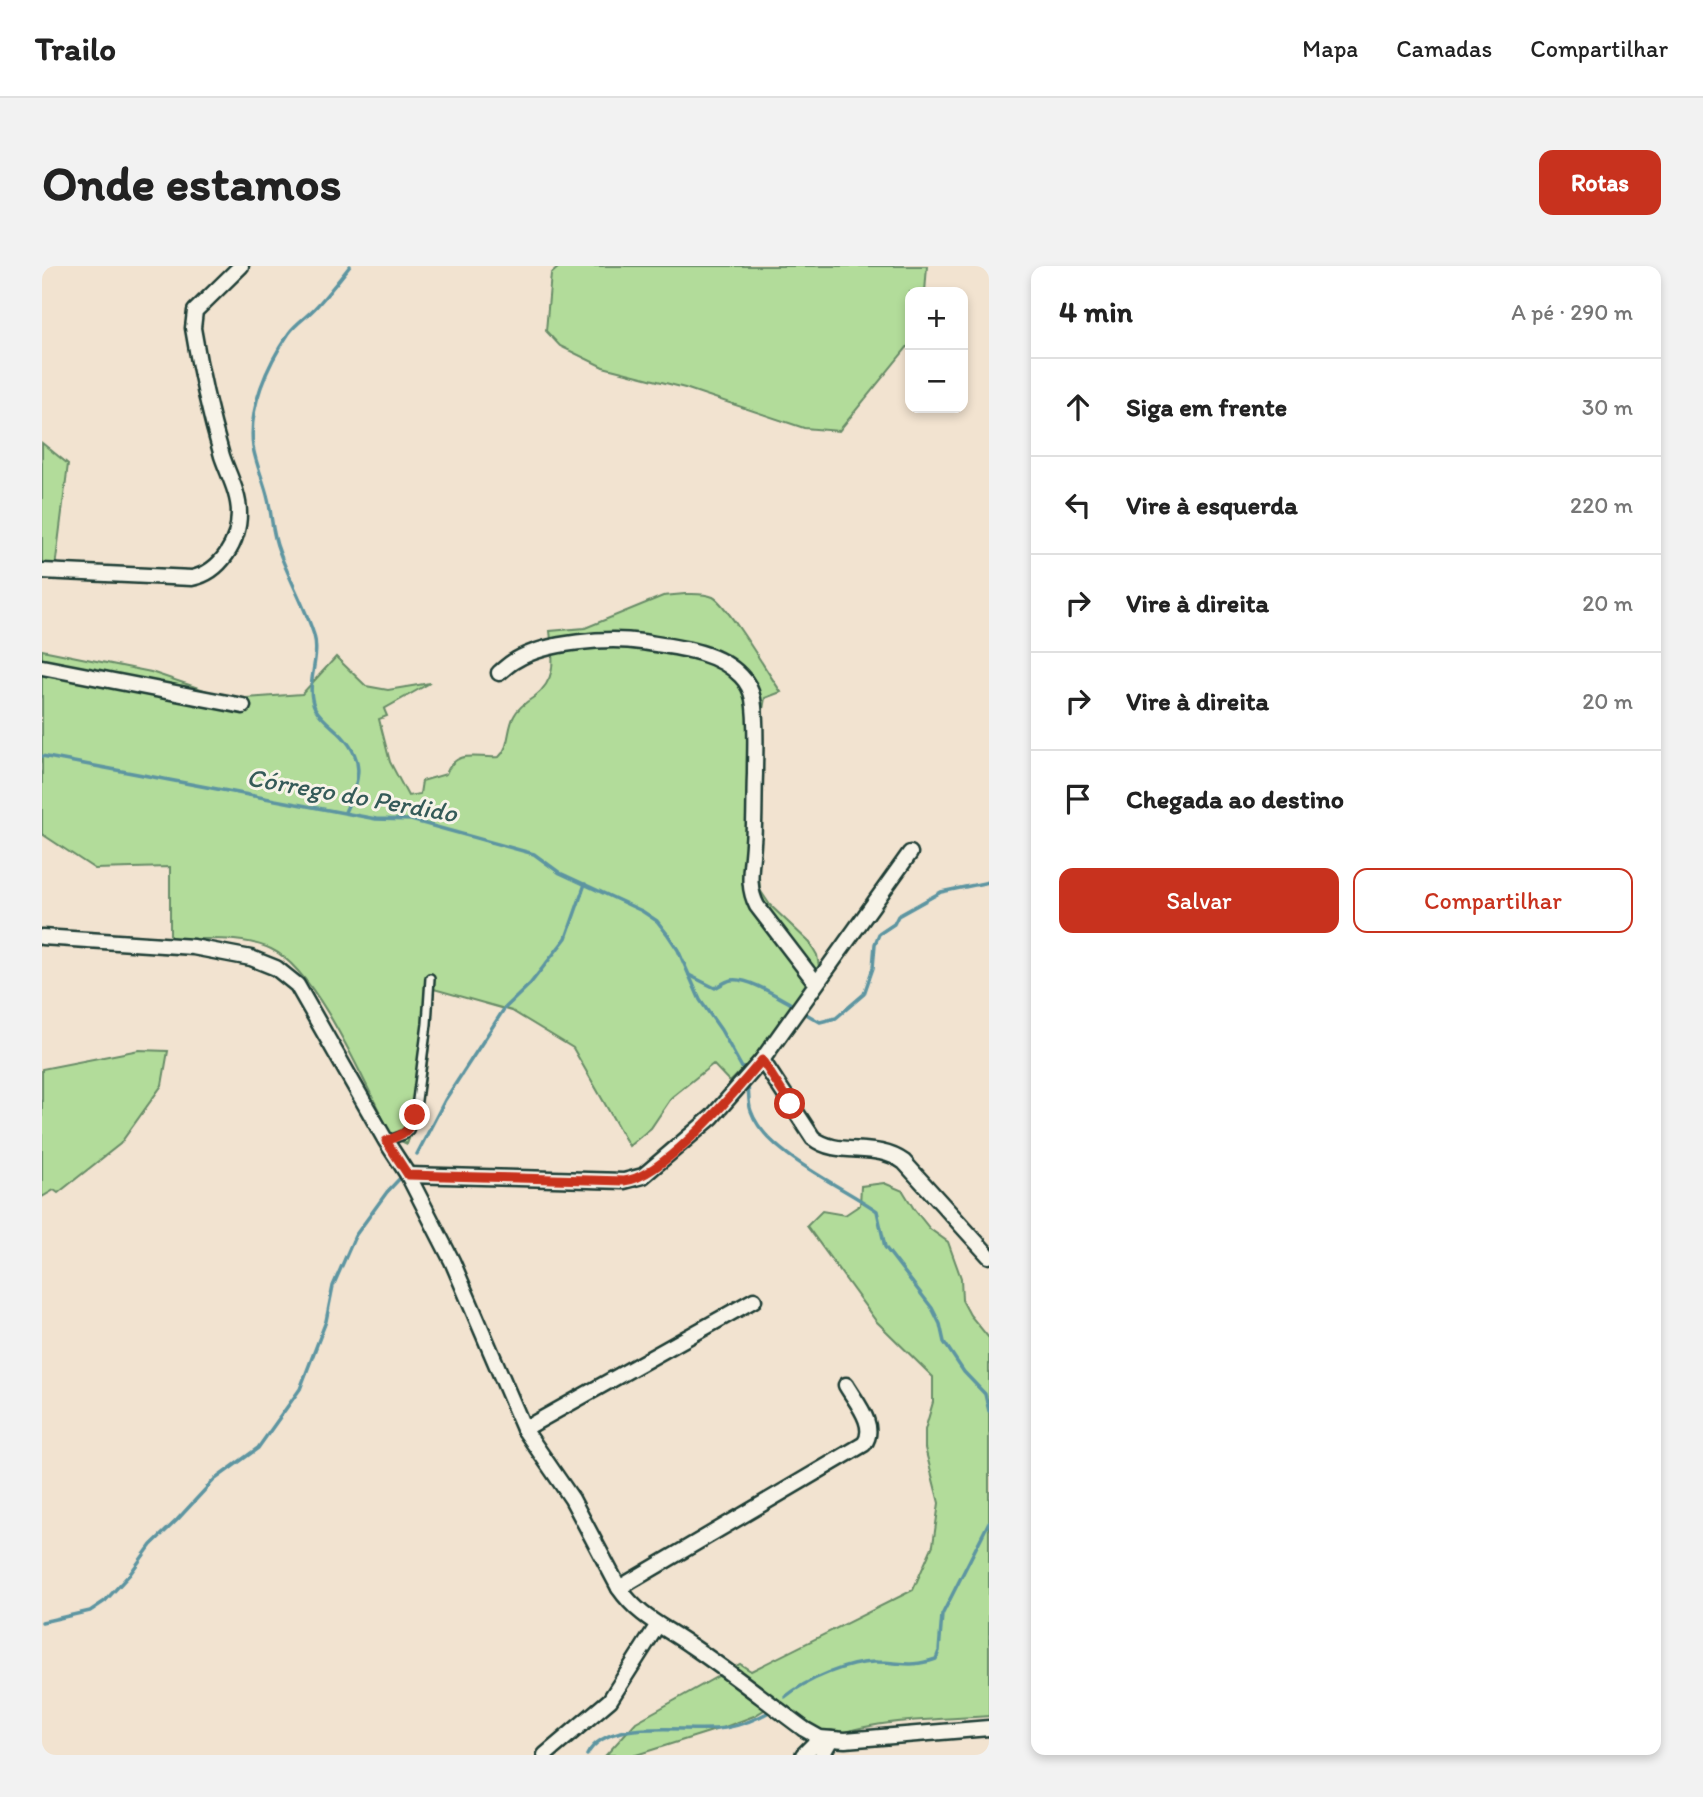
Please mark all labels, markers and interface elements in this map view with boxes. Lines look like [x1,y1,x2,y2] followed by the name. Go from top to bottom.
[35,29,116,68] text: Trailo
[1302,34,1358,63] text: Mapa
[1396,34,1492,63] text: Camadas
[1530,34,1668,63] text: Compartilhar
[1539,150,1661,215] button: Rotas
[42,153,342,212] text: Onde estamos
[905,287,968,413] map controls
[905,287,968,350] button: +
[1059,293,1133,330] text: 4 min
[1511,298,1633,326] text: A pé · 290 m
[905,350,968,413] button: −
[1059,388,1097,426] icon: ahead
[1126,391,1287,423] text: Siga em frente
[1582,393,1633,421] text: 30 m
[1059,486,1097,524] icon: left
[1126,489,1298,521] text: Vire à esquerda
[1570,491,1633,519] text: 220 m
[1059,584,1097,622] icon: right
[1126,587,1269,619] text: Vire à direita
[1582,589,1633,617] text: 20 m
[1059,682,1097,720] icon: right
[1126,685,1269,717] text: Vire à direita
[1582,687,1633,715] text: 20 m
[244,761,460,829] water label: Córrego do Perdido
[1059,780,1097,818] icon: arrive
[1126,783,1344,815] text: Chegada ao destino
[1059,868,1339,933] button: Salvar
[1353,868,1633,933] button: Compartilhar
[774,1088,805,1119] route start
[399,1099,430,1130] route end

